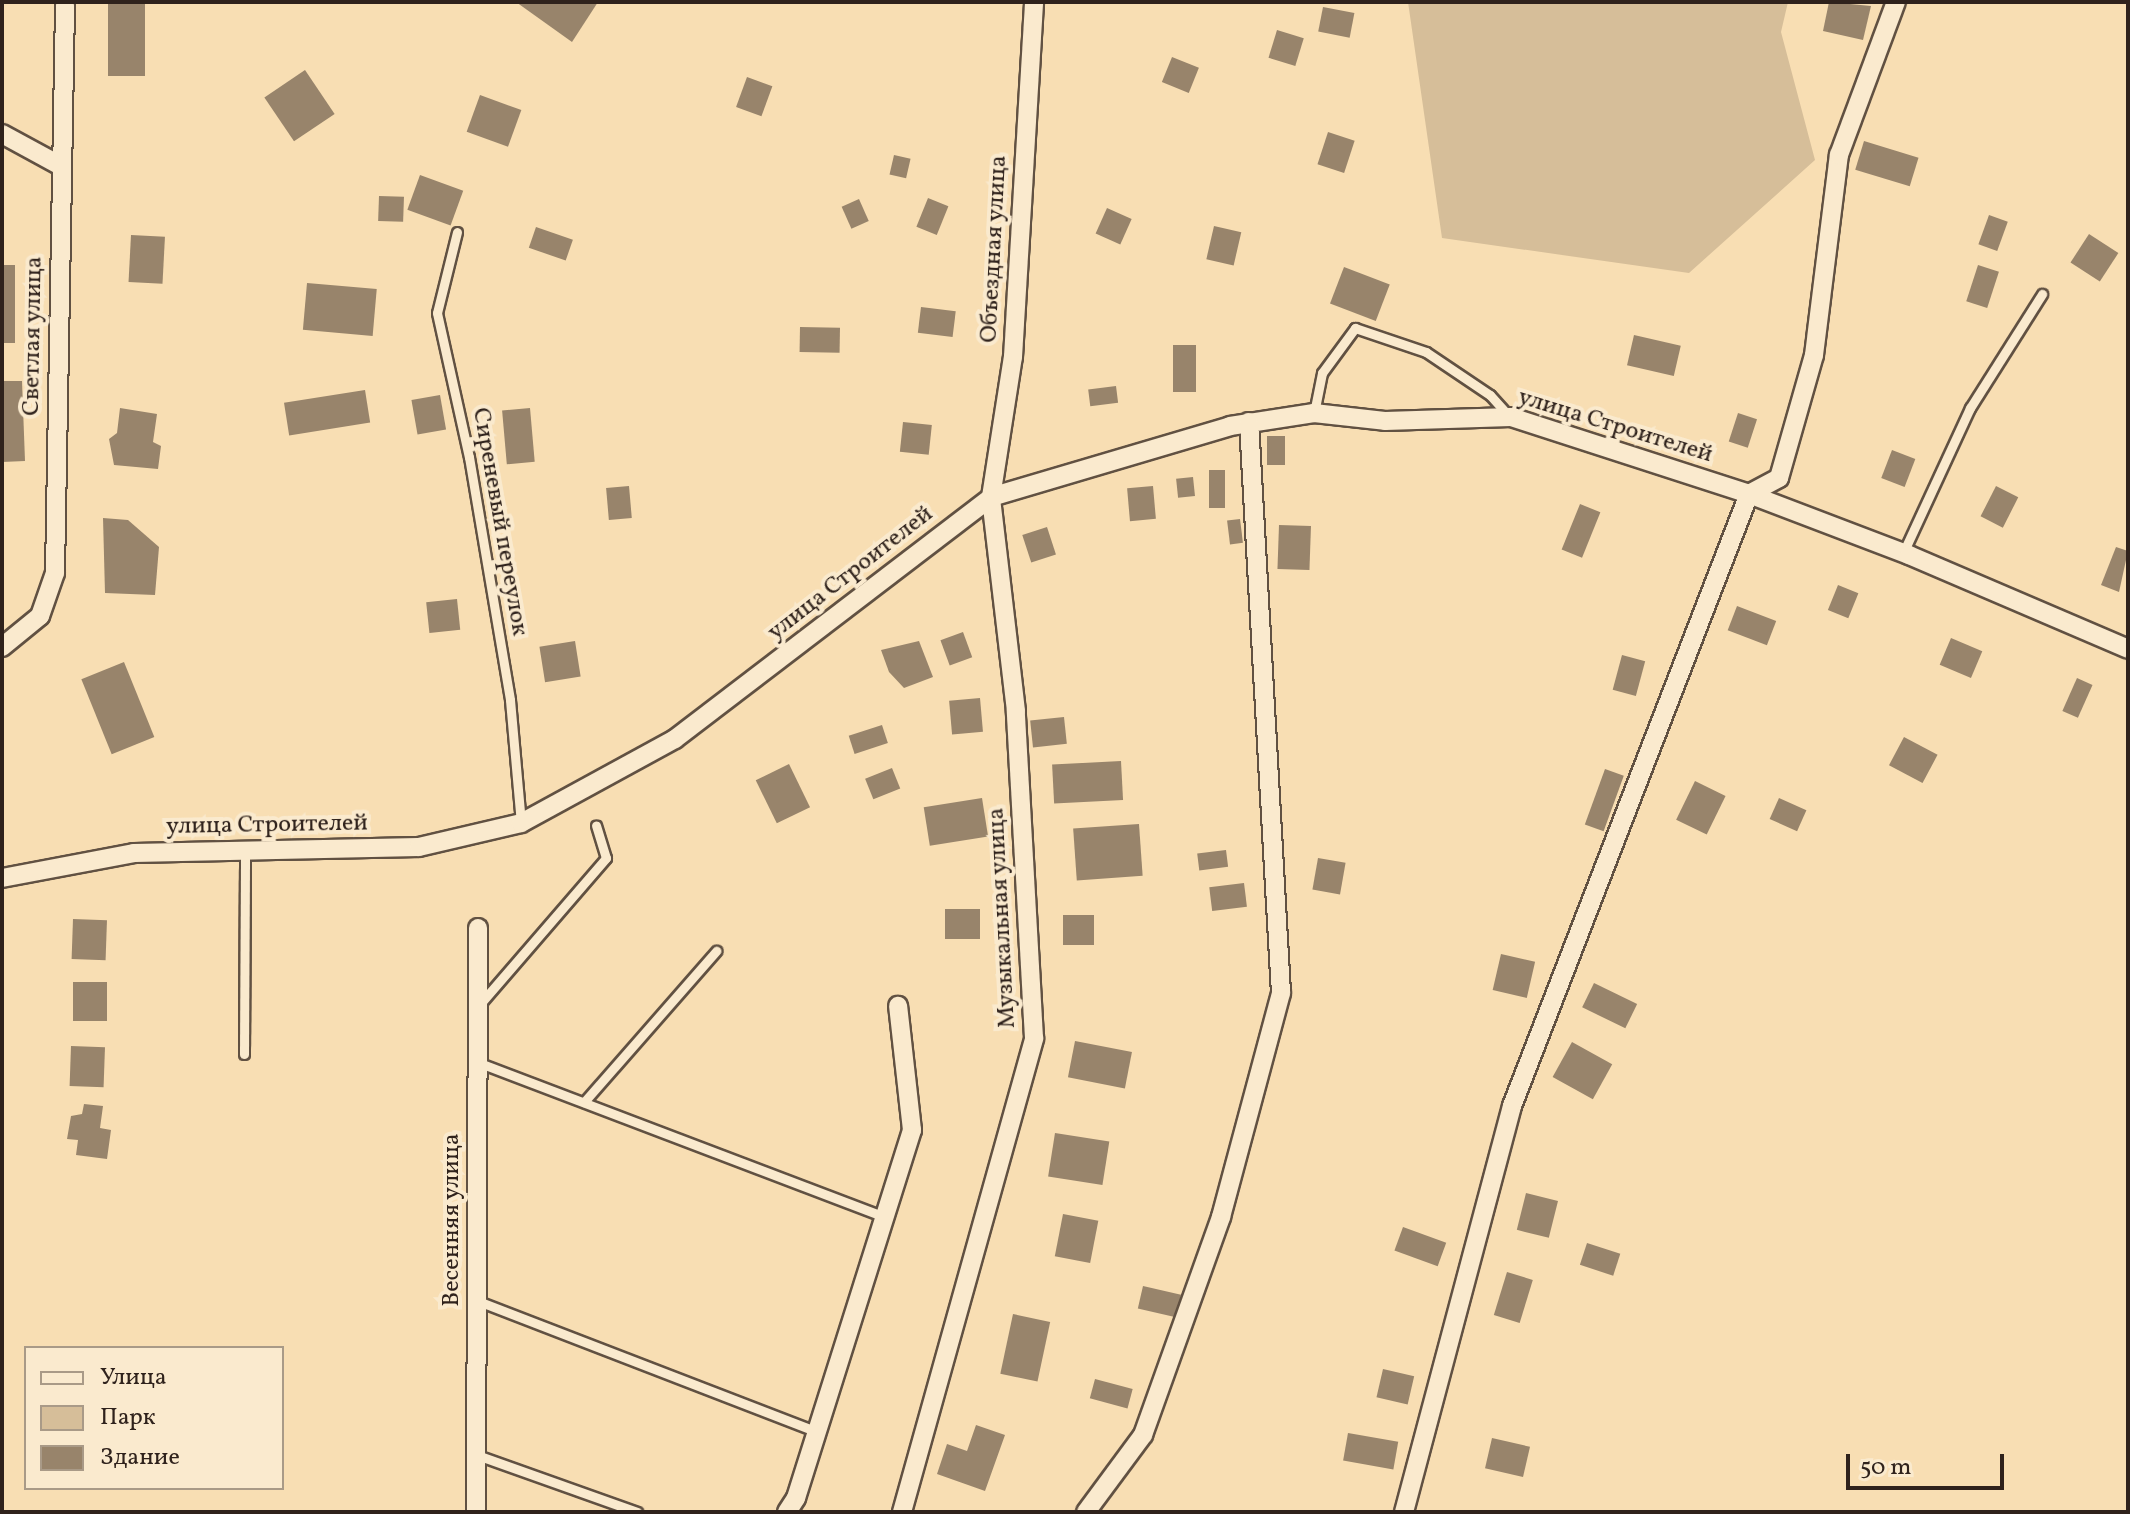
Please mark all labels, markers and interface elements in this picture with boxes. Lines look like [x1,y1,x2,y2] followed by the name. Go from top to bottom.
[976,154,1014,344] street label: Объездная улица
[18,256,50,416] street label: Светлая улица
[1514,384,1716,470] street label: улица Строителей
[465,406,533,638] street label: Сиреневый переулок
[763,500,939,648] street label: улица Строителей
[983,807,1023,1029] street label: Музыкальная улица
[166,810,368,842] street label: улица Строителей
[439,1133,467,1307] street label: Весенняя улица
[24,1346,284,1490] legend
[100,1361,167,1395] text: Улица
[100,1401,156,1435] text: Парк
[1850,1438,2008,1488] scale bar
[100,1441,180,1475] text: Здание
[1860,1451,1912,1485] text: 50 m

